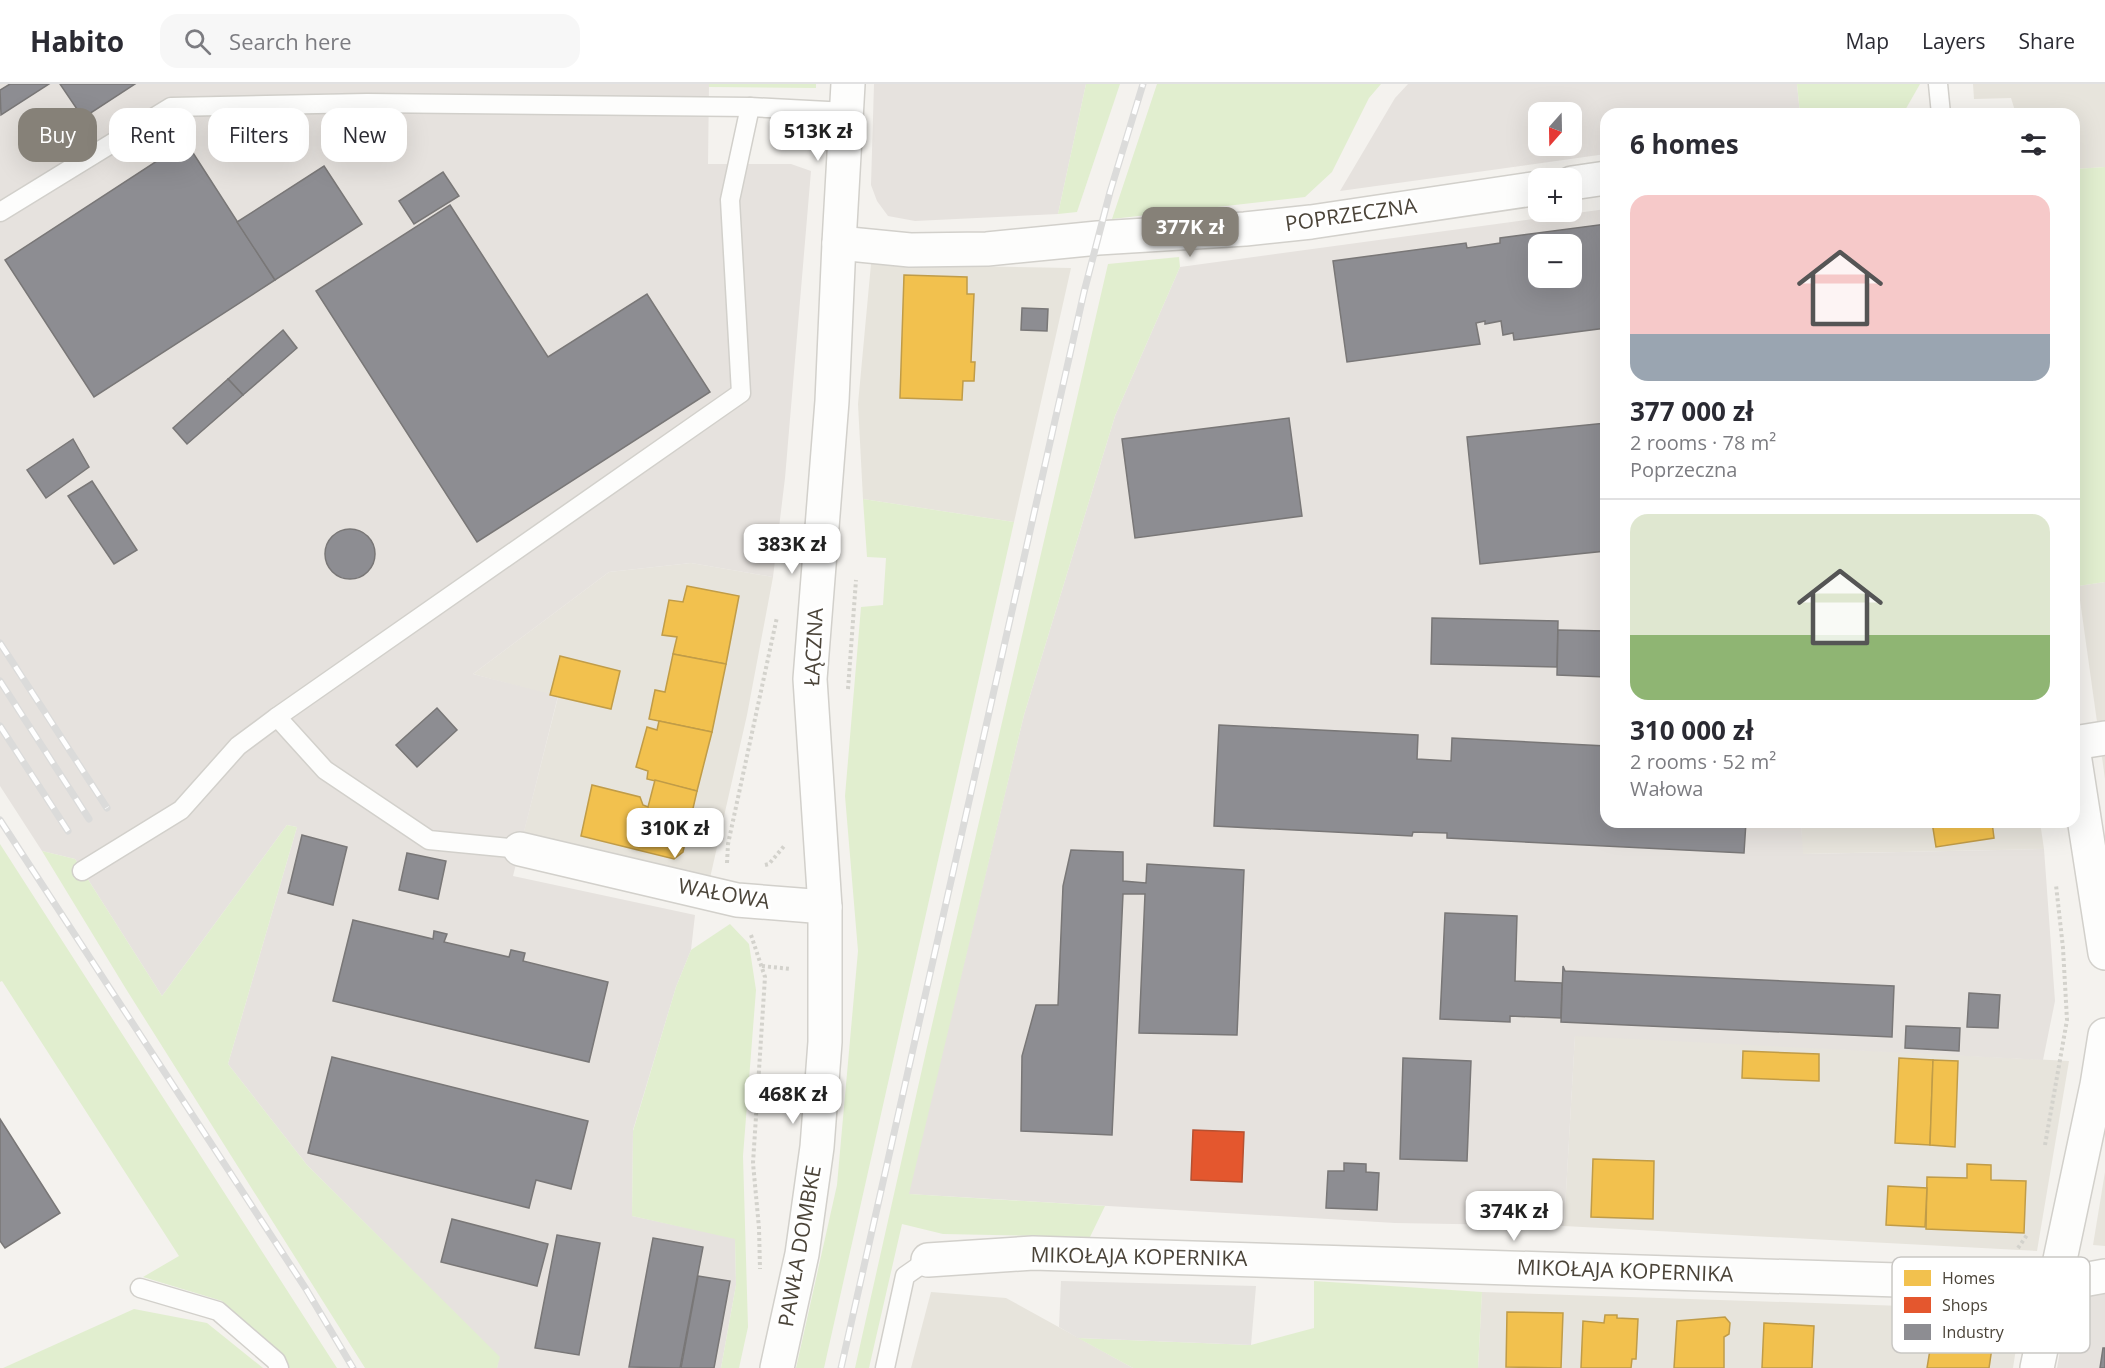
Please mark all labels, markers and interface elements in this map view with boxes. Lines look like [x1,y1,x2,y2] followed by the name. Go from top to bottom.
[160,14,580,68] search box
[30,22,124,60] text: Habito
[181,25,214,58] icon: search
[229,26,352,56] text: Search here
[1846,27,1889,55] text: Map
[1922,27,1986,55] text: Layers
[2019,27,2075,55] text: Share
[1528,102,1582,156] north arrow
[1528,102,1582,288] map controls
[18,108,97,162] chip: Buy
[109,108,196,162] chip: Rent
[208,108,309,162] chip: Filters
[321,108,407,162] chip: New
[763,111,873,162] pin: 513K zł
[784,117,852,144] text: 513K zł
[1630,126,1739,162] text: 6 homes
[2017,128,2050,161] icon: filters
[1528,168,1582,222] button: +
[1283,191,1419,237] street label: POPRZECZNA
[1135,207,1245,258] pin: 377K zł
[1156,213,1224,240] text: 377K zł
[1528,234,1582,288] button: −
[1786,234,1894,342] icon: home
[1630,393,1753,429] text: 377 000 zł
[1630,429,1776,456] text: 2 rooms · 78 m²
[1630,456,1737,483] text: Poprzeczna
[737,524,847,575] pin: 383K zł
[758,530,826,557] text: 383K zł
[1786,553,1894,661] icon: home
[797,606,829,687] street label: ŁĄCZNA
[1630,712,1753,748] text: 310 000 zł
[1630,748,1776,775] text: 2 rooms · 52 m²
[1630,775,1703,802] text: Wałowa
[620,808,730,859] pin: 310K zł
[641,814,709,841] text: 310K zł
[676,871,773,915] street label: WAŁOWA
[738,1074,848,1125] pin: 468K zł
[759,1080,827,1107] text: 468K zł
[771,1163,827,1329] street label: PAWŁA DOMBKE
[1459,1191,1569,1242] pin: 374K zł
[1480,1197,1548,1224] text: 374K zł
[1030,1240,1248,1272] street label: MIKOŁAJA KOPERNIKA
[1516,1252,1735,1288] street label: MIKOŁAJA KOPERNIKA
[1892,1257,2090,1353] legend
[1942,1267,1995,1289] text: Homes
[1942,1294,1988,1316] text: Shops
[1942,1321,2005,1343] text: Industry

